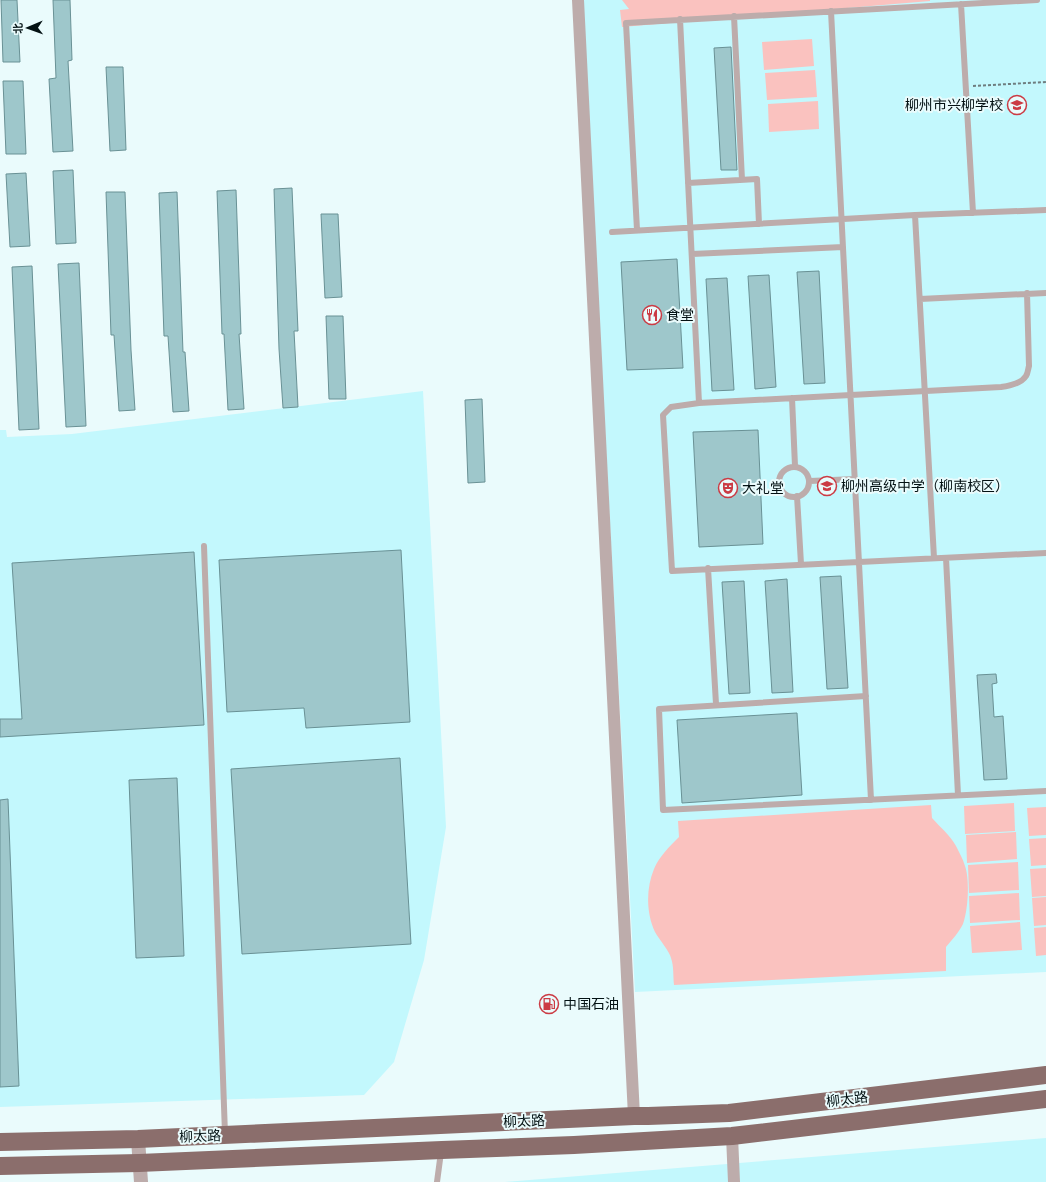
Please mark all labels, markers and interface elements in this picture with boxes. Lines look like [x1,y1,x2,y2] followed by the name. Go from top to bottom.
[8,8,48,48] north arrow
[11,23,25,34] text: 北
[1006,94,1028,116] school or university icon: 柳州市兴柳学校
[905,96,1003,114] place label: 柳州市兴柳学校
[641,304,663,326] restaurant icon: 食堂
[666,306,694,324] place label: 食堂
[816,475,838,497] school or university icon: 柳州高级中学（柳南校区）
[717,477,739,499] theatre icon: 大礼堂
[841,477,1009,495] place label: 柳州高级中学（柳南校区）
[742,479,784,497] place label: 大礼堂
[538,993,560,1015] fuel station icon: 中国石油
[563,995,619,1013] place label: 中国石油
[825,1088,869,1110] street label: 柳太路
[503,1111,545,1131] street label: 柳太路
[179,1126,221,1146] street label: 柳太路

